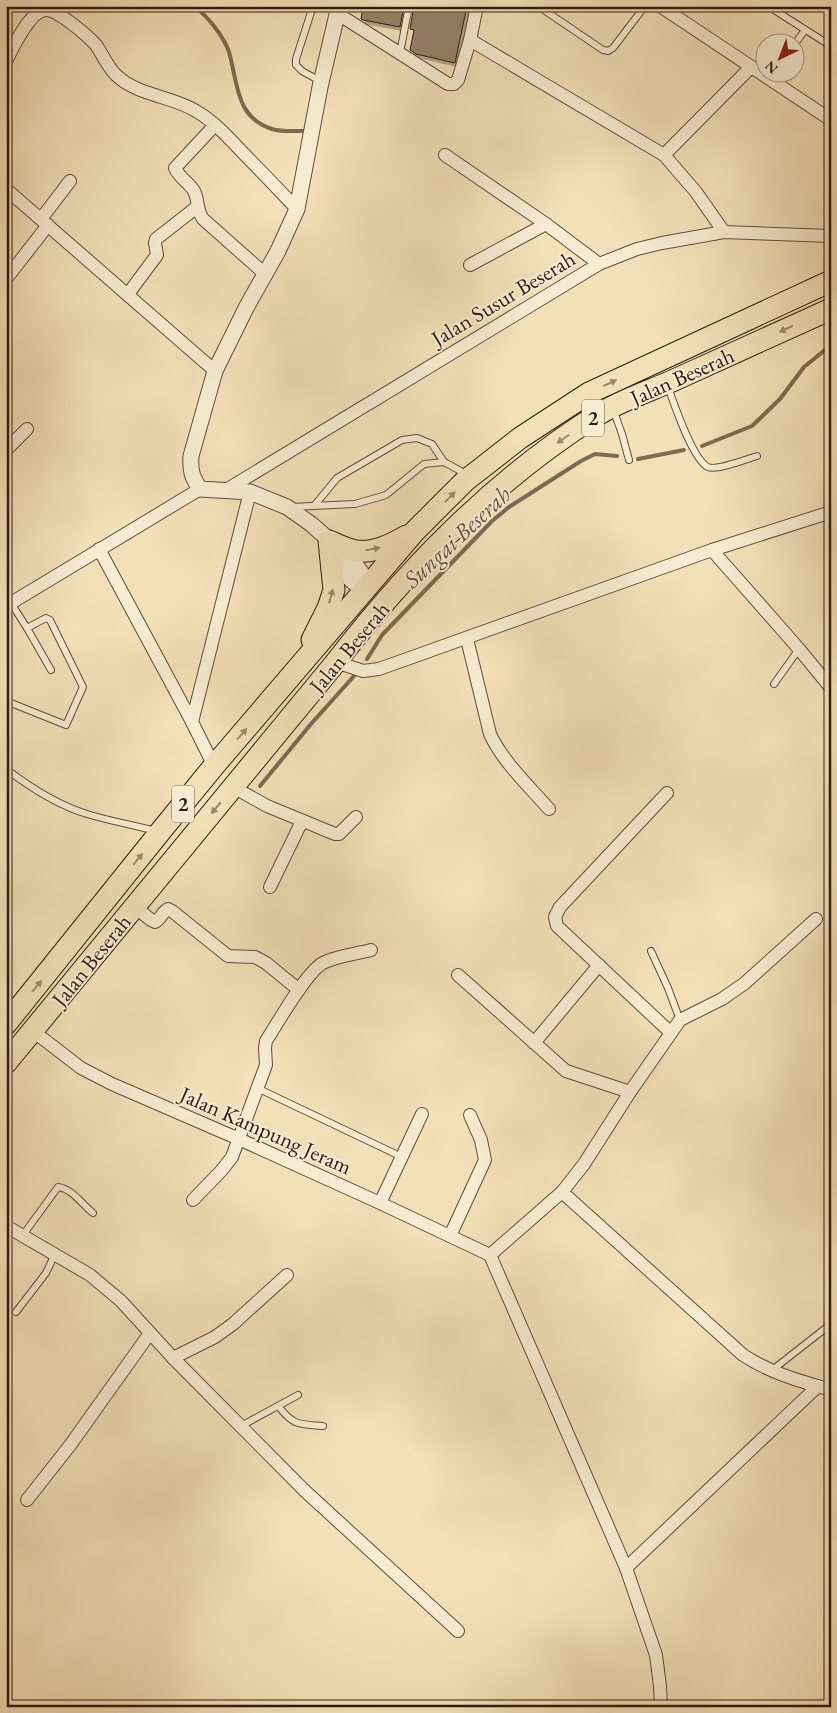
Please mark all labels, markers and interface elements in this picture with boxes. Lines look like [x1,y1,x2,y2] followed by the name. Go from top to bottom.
[754,32,804,82] north arrow
[760,57,781,78] text: N
[424,244,581,354] street label: Jalan Susur Beserah
[779,325,793,333] one-way arrow
[624,341,739,413] street label: Jalan Beserah
[603,379,617,387] one-way arrow
[582,399,604,436] road number: 2
[556,434,570,444] one-way arrow
[396,479,517,595] water label: Sungai Beserah
[444,491,456,503] one-way arrow
[366,545,382,553] one-way arrow
[328,589,336,604] one-way arrow
[301,595,396,701] street label: Jalan Beserah
[236,729,248,741] one-way arrow
[172,786,194,822] road number: 2
[210,801,221,814] one-way arrow
[132,853,143,866] one-way arrow
[44,908,138,1014] street label: Jalan Beserah
[31,980,42,993] one-way arrow
[174,1079,356,1181] street label: Jalan Kampung Jeram

